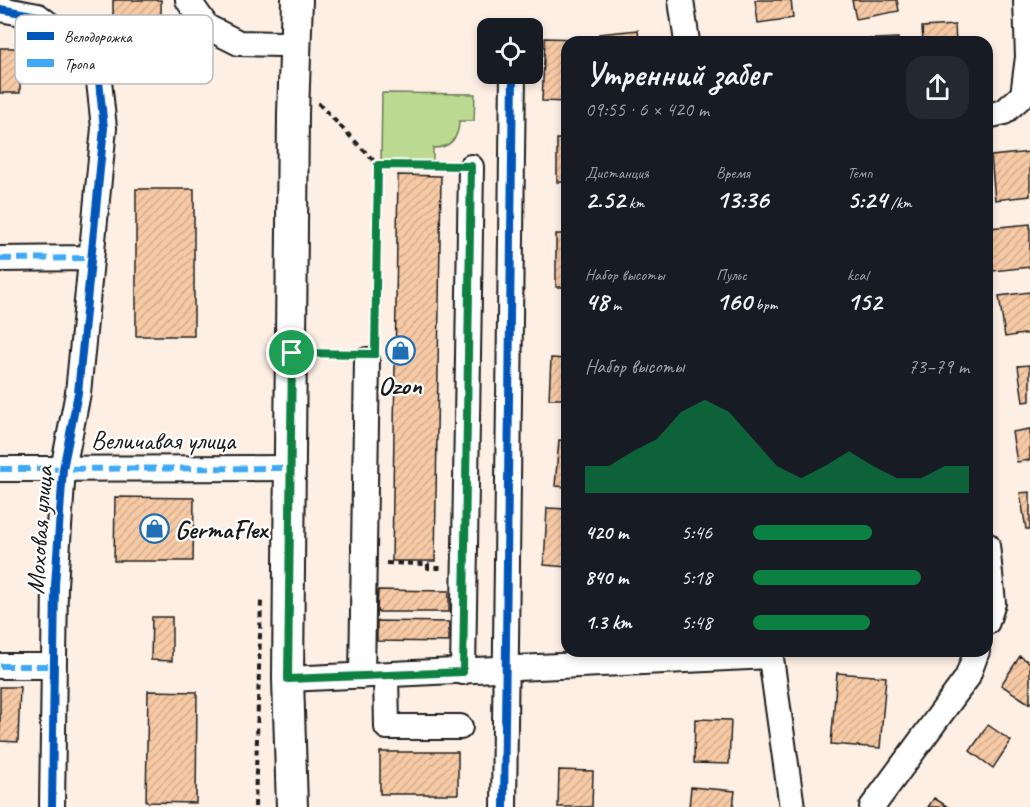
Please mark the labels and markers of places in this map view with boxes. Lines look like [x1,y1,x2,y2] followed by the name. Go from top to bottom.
[266,327,317,378] pin
[384,335,416,367] shop icon: Ozon
[378,369,423,402] place label: Ozon
[138,513,170,545] shop icon: GermaFlex
[175,513,269,546] place label: GermaFlex

